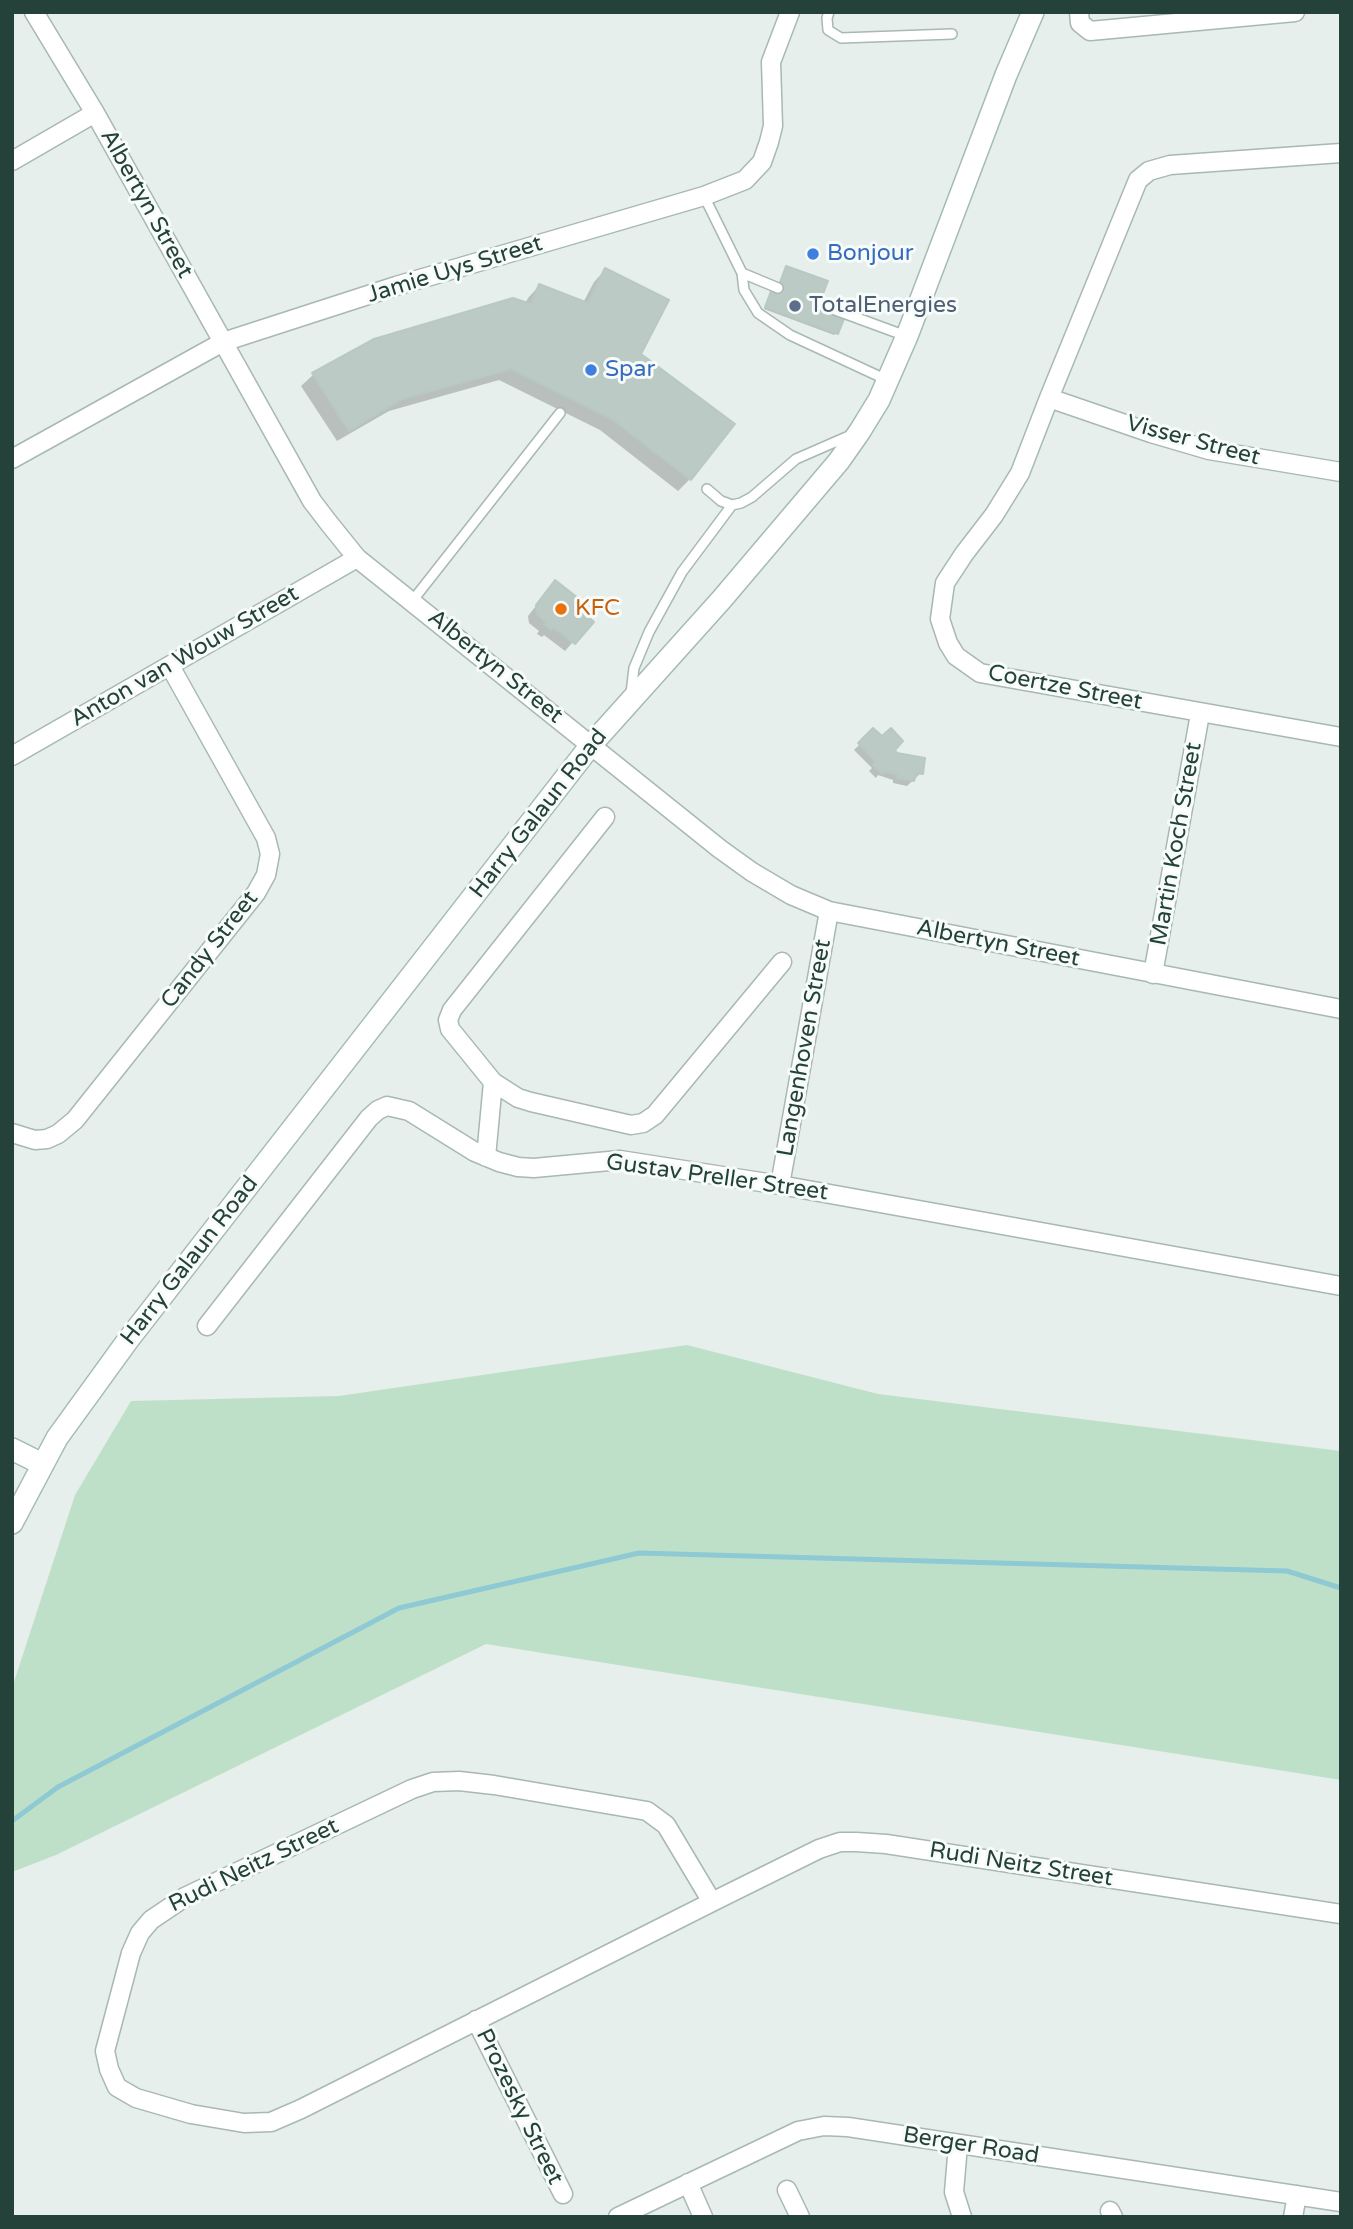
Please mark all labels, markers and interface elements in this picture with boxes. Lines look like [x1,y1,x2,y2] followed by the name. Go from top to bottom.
[94,125,198,283] street label: Albertyn Street
[364,230,546,310] street label: Jamie Uys Street
[827,240,913,268] place label: Bonjour
[805,246,821,262] marker: Bonjour
[809,292,957,320] place label: TotalEnergies
[787,298,803,314] marker: TotalEnergies
[605,356,655,384] place label: Spar
[583,362,599,378] marker: Spar
[1123,410,1263,472] street label: Visser Street
[66,580,304,734] street label: Anton van Wouw Street
[575,595,620,623] place label: KFC
[553,601,569,617] marker: KFC
[422,604,568,730] street label: Albertyn Street
[986,660,1144,716] street label: Coertze Street
[464,724,614,904] street label: Harry Galaun Road
[1146,740,1208,948] street label: Martin Koch Street
[156,886,264,1014] street label: Candy Street
[914,915,1082,973] street label: Albertyn Street
[772,937,838,1159] street label: Langenhoven Street
[604,1149,830,1207] street label: Gustav Preller Street
[115,1171,265,1351] street label: Harry Galaun Road
[165,1813,343,1919] street label: Rudi Neitz Street
[927,1837,1115,1893] street label: Rudi Neitz Street
[469,2025,569,2189] street label: Prozesky Street
[901,2122,1041,2170] street label: Berger Road

